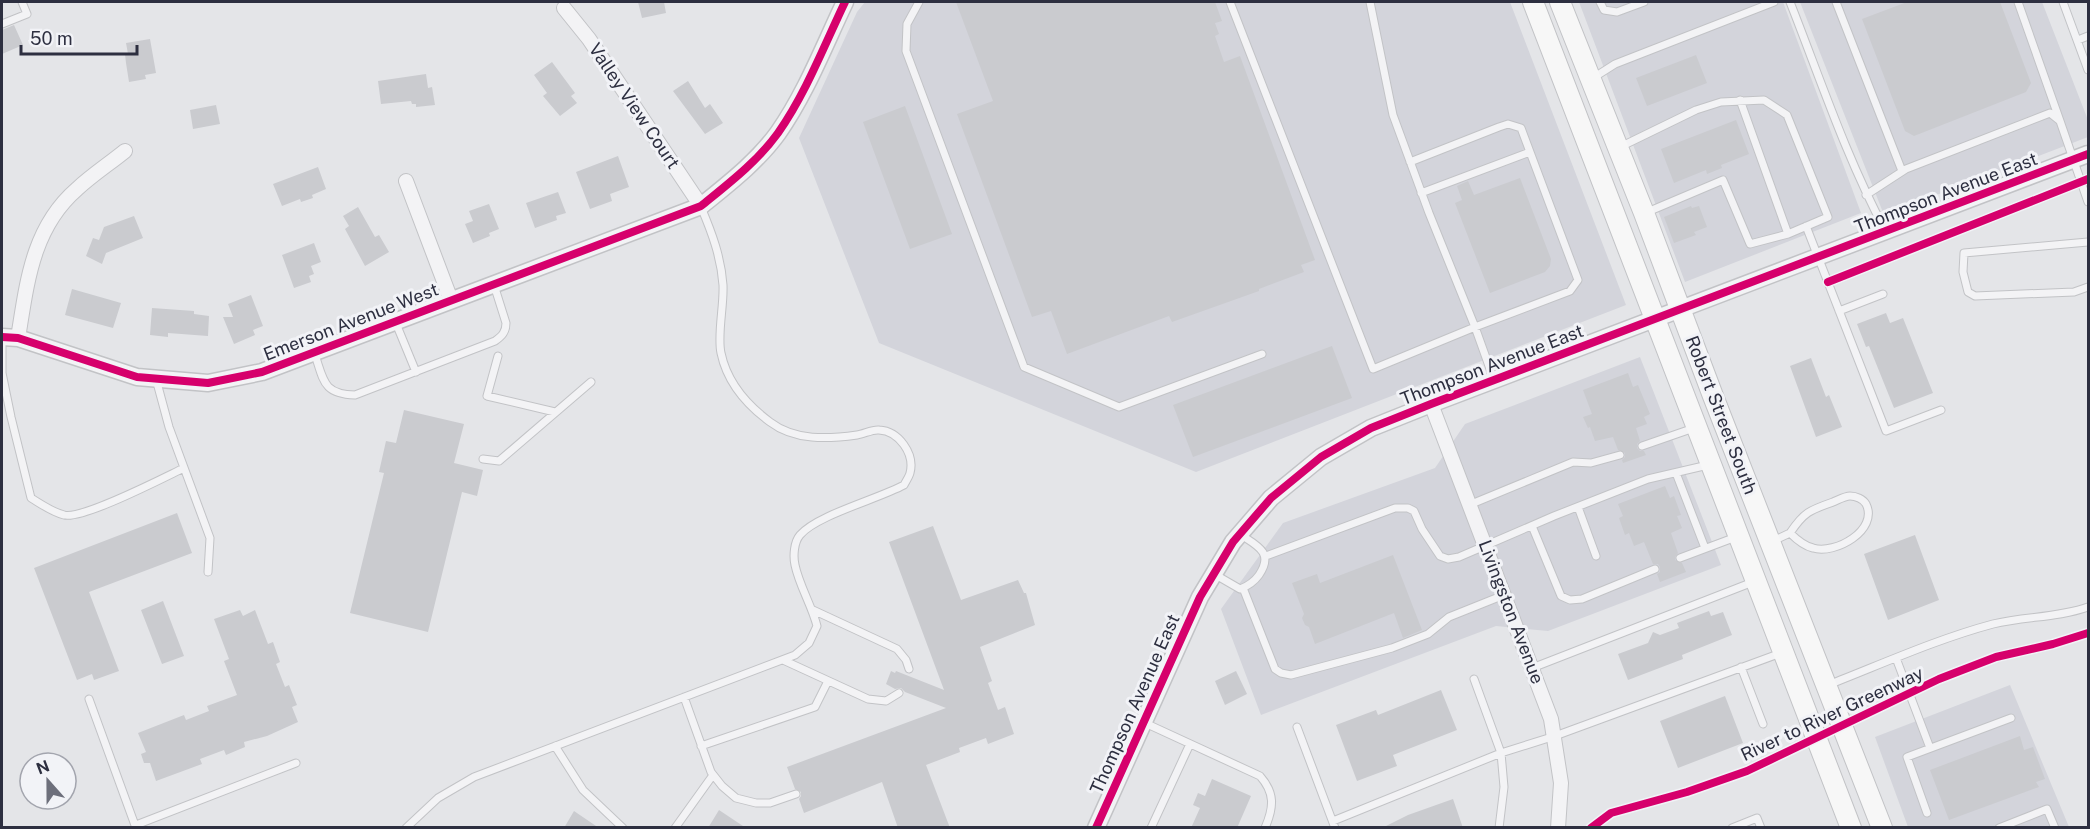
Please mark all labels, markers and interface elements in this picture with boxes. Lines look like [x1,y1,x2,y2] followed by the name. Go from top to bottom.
[21,18,136,56] scale bar
[30,28,73,49] text: 50 m
[585,39,684,172] street label: Valley View Court
[1851,148,2040,237] street label: Thompson Avenue East
[260,278,441,365] street label: Emerson Avenue West
[1397,320,1586,409] street label: Thompson Avenue East
[1682,333,1761,497] street label: Robert Street South
[1474,537,1549,687] street label: Livingston Avenue
[1085,611,1184,797] street label: Thompson Avenue East
[1737,662,1927,765] street label: River to River Greenway
[18,751,78,811] north arrow
[34,756,52,779] text: N

